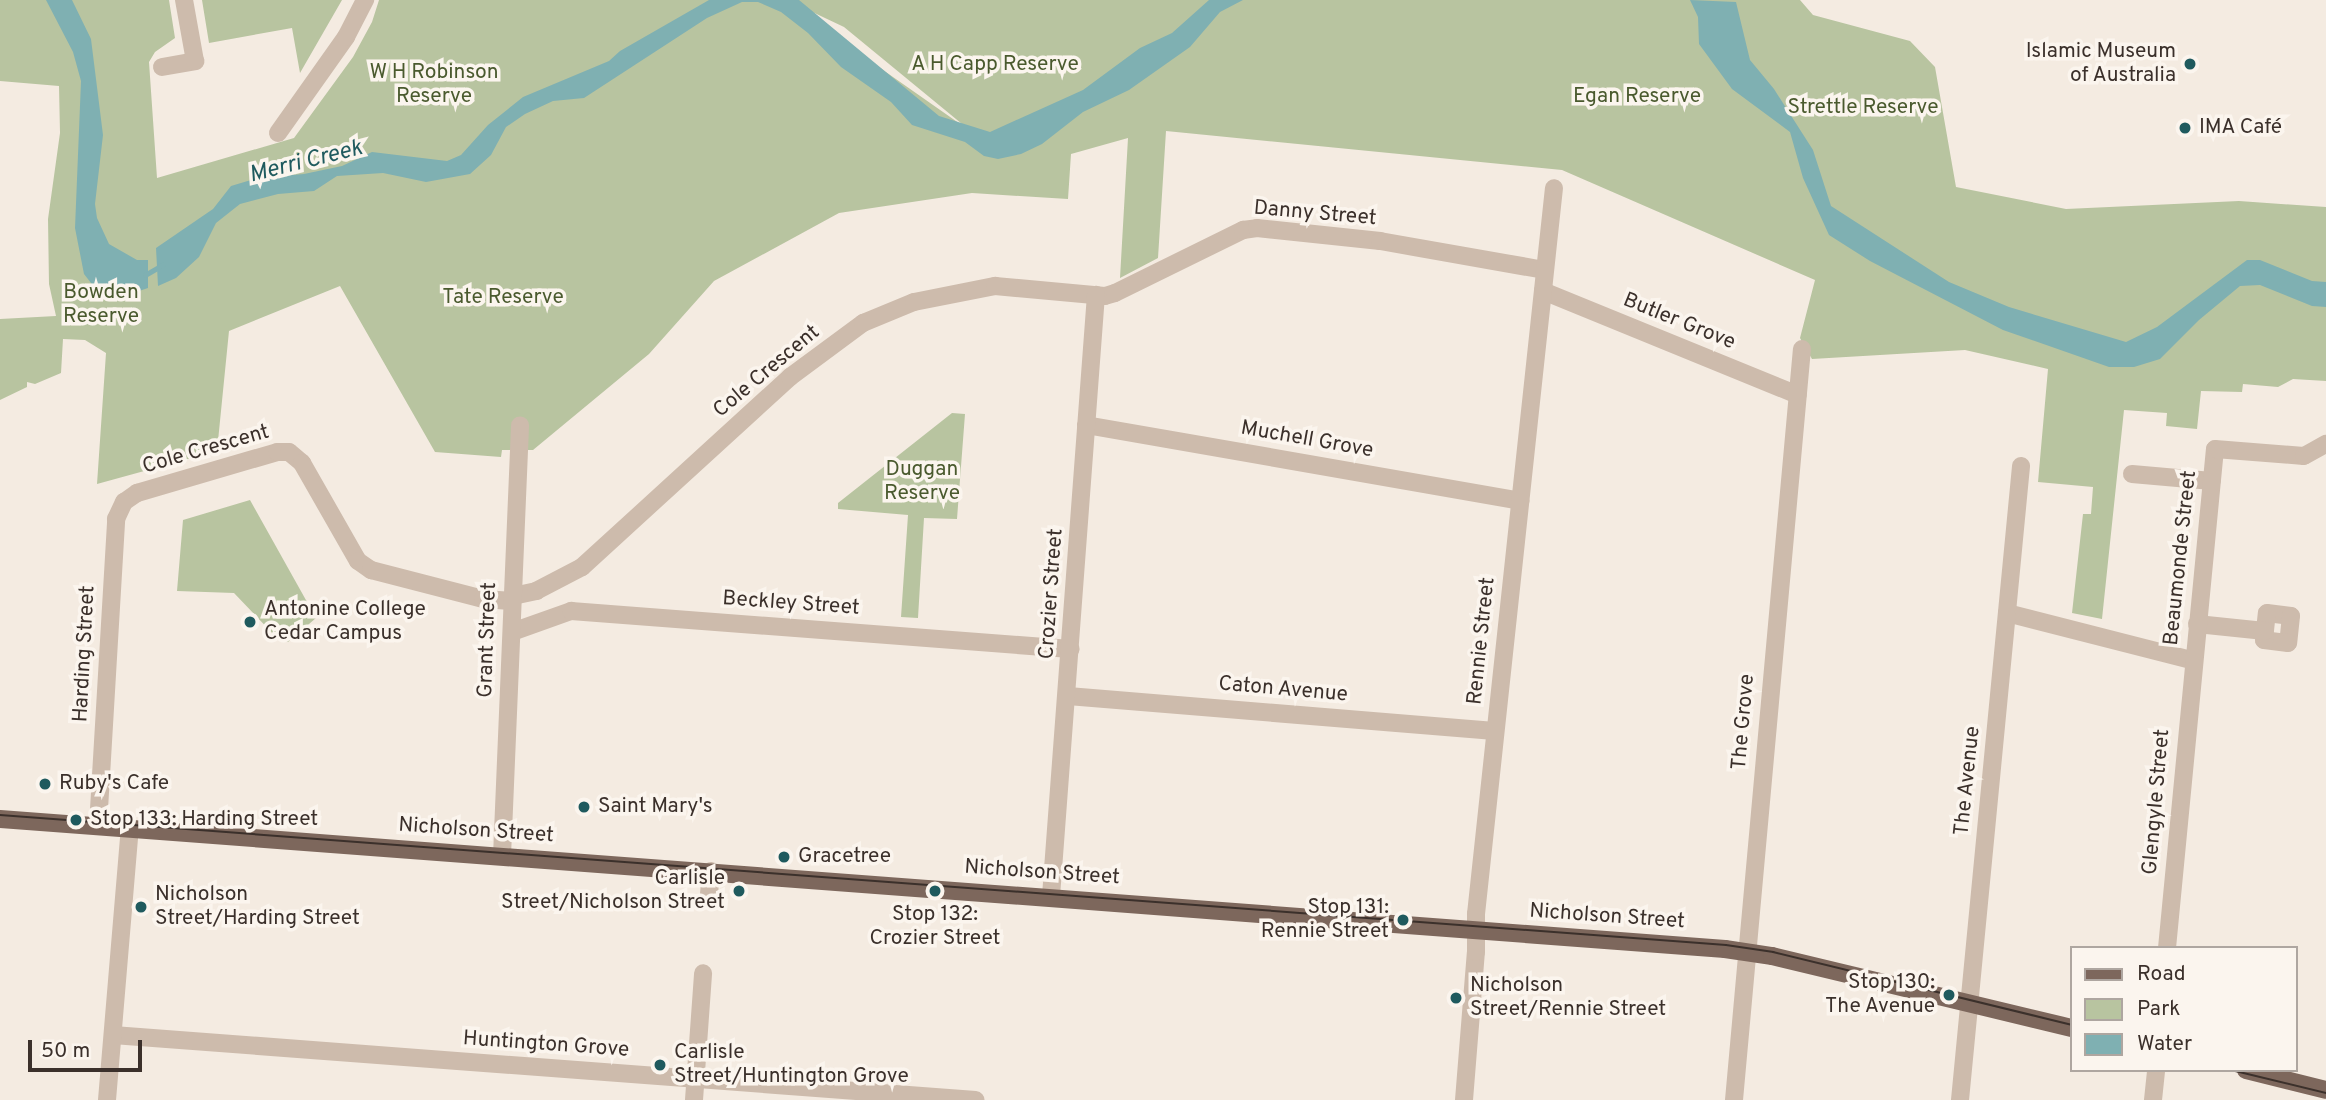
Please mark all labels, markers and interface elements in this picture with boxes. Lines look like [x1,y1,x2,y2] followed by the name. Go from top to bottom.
[2026,39,2176,89] place label: Islamic Museum of Australia
[911,52,1079,78] park label: A H Capp Reserve
[2182,56,2198,72] marker: Islamic Museum of Australia
[369,60,499,110] park label: W H Robinson Reserve
[1573,84,1701,110] park label: Egan Reserve
[1787,95,1939,121] park label: Strettle Reserve
[2199,115,2283,141] place label: IMA Café
[2177,120,2193,136] marker: IMA Café
[247,136,365,190] water label: Merri Creek
[1253,196,1377,232] street label: Danny Street
[63,280,139,330] park label: Bowden Reserve
[442,285,564,311] park label: Tate Reserve
[1619,288,1739,356] street label: Butler Grove
[709,320,825,424] street label: Cole Crescent
[1239,416,1375,464] street label: Muchell Grove
[140,420,272,480] street label: Cole Crescent
[884,457,960,507] park label: Duggan Reserve
[2159,469,2203,647] street label: Beaumonde Street
[1035,528,1069,660] street label: Crozier Street
[1463,576,1501,706] street label: Rennie Street
[473,582,503,698] street label: Grant Street
[69,585,101,723] street label: Harding Street
[722,587,860,621] street label: Beckley Street
[264,597,426,647] place label: Antonine College Cedar Campus
[242,614,258,630] marker: Antonine College Cedar Campus
[1217,672,1349,708] street label: Caton Avenue
[1727,673,1761,771] street label: The Grove
[1950,725,1986,837] street label: The Avenue
[2138,728,2176,876] street label: Glengyle Street
[59,771,169,797] place label: Ruby's Cafe
[37,776,53,792] marker: Ruby's Cafe
[598,794,713,820] place label: Saint Mary's
[576,799,592,815] marker: Saint Mary's
[90,807,318,833] place label: Stop 133: Harding Street
[68,812,84,828] marker: Stop 133: Harding Street
[397,813,555,849] street label: Nicholson Street
[798,844,891,870] place label: Gracetree
[776,849,792,865] marker: Gracetree
[963,855,1121,891] street label: Nicholson Street
[501,866,725,916] place label: Carlisle Street/Nicholson Street
[155,882,360,932] place label: Nicholson Street/Harding Street
[731,883,747,899] marker: Carlisle Street/Nicholson Street
[927,883,943,899] marker: Stop 132: Crozier Street
[1261,895,1389,945] place label: Stop 131: Rennie Street
[133,899,149,915] marker: Nicholson Street/Harding Street
[1528,899,1686,935] street label: Nicholson Street
[869,902,1001,952] place label: Stop 132: Crozier Street
[1395,912,1411,928] marker: Stop 131: Rennie Street
[2070,946,2298,1072] legend
[2137,961,2186,988] text: Road
[1824,970,1935,1020] place label: Stop 130: The Avenue
[1470,973,1666,1023] place label: Nicholson Street/Rennie Street
[1941,987,1957,1003] marker: Stop 130: The Avenue
[1448,990,1464,1006] marker: Nicholson Street/Rennie Street
[2137,996,2180,1023] text: Park
[32,1026,145,1070] scale bar
[462,1027,630,1063] street label: Huntington Grove
[2137,1031,2192,1058] text: Water
[41,1038,90,1065] text: 50 m
[674,1040,909,1090] place label: Carlisle Street/Huntington Grove
[652,1057,668,1073] marker: Carlisle Street/Huntington Grove

